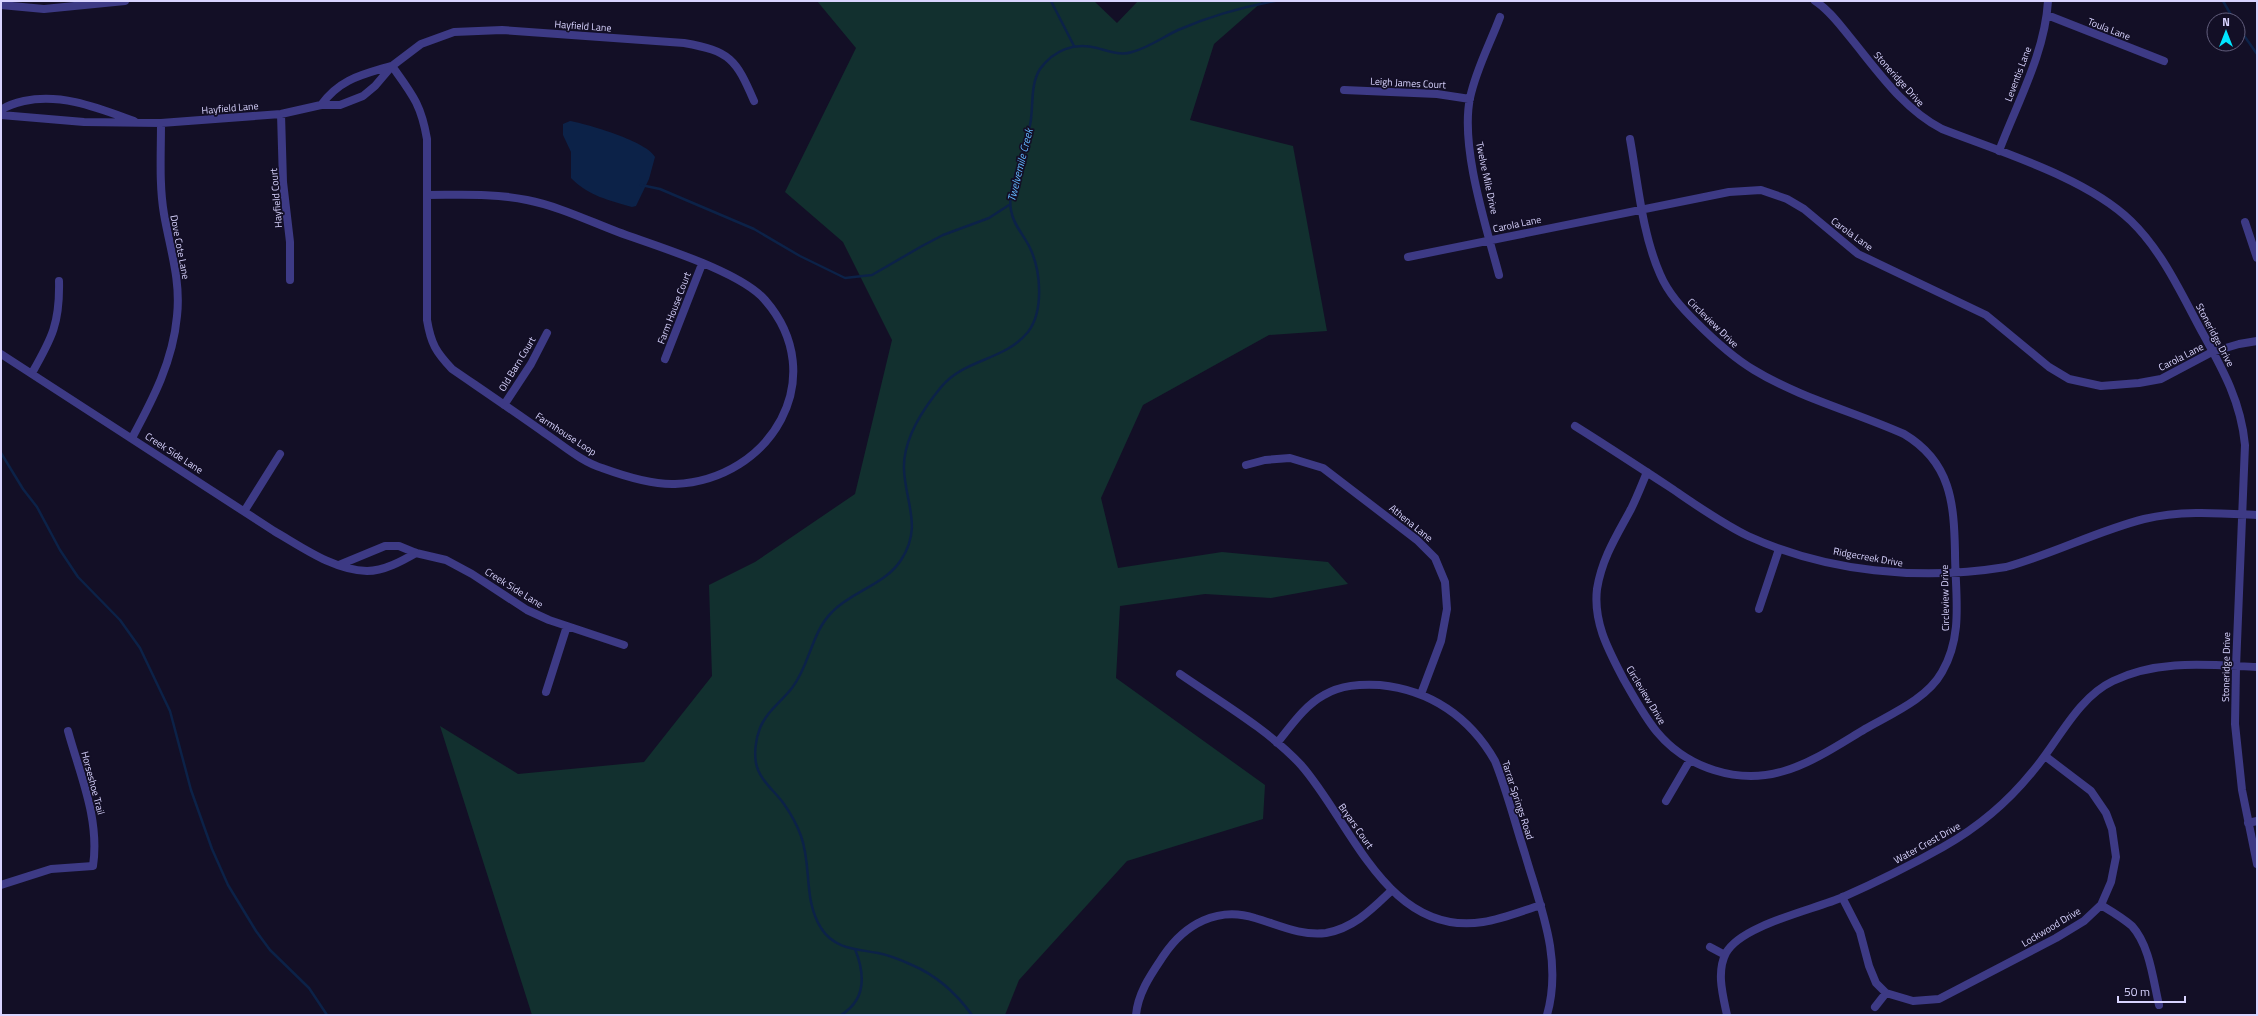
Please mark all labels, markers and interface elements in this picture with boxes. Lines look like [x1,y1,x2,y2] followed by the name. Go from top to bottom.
[2206,12,2246,52] north arrow
[2085,14,2133,44] street label: Toula Lane
[2222,14,2230,30] text: N
[554,17,612,35] street label: Hayfield Lane
[2001,44,2035,104] street label: Leventis Lane
[1870,48,1928,110] street label: Stoneridge Drive
[1370,74,1447,92] street label: Leigh James Court
[201,98,259,118] street label: Hayfield Lane
[1003,126,1037,203] water label: Twelvemile Creek
[1472,140,1502,216] street label: Twelve Mile Drive
[266,167,286,228] street label: Hayfield Court
[1492,212,1542,236] street label: Carola Lane
[166,214,194,280] street label: Dove Cote Lane
[1828,214,1876,254] street label: Carola Lane
[653,269,695,346] street label: Farm House Court
[1684,295,1742,351] street label: Circleview Drive
[2192,301,2238,369] street label: Stoneridge Drive
[495,333,540,394] street label: Old Barn Court
[2156,339,2206,375] street label: Carola Lane
[532,409,600,459] street label: Farmhouse Loop
[142,429,206,477] street label: Creek Side Lane
[1386,501,1436,545] street label: Athena Lane
[1832,543,1904,571] street label: Ridgecreek Drive
[482,564,546,612] street label: Creek Side Lane
[1937,565,1953,631] street label: Circleview Drive
[2218,632,2234,702] street label: Stoneridge Drive
[1622,663,1670,727] street label: Circleview Drive
[77,750,109,816] street label: Horseshoe Trail
[1498,759,1538,841] street label: Tarrar Springs Road
[1335,800,1378,852] street label: Bryars Court
[1891,819,1963,867] street label: Water Crest Drive
[2019,903,2083,951] street label: Lockwood Drive
[2118,978,2185,1004] scale bar
[2124,982,2150,1001] text: 50 m

